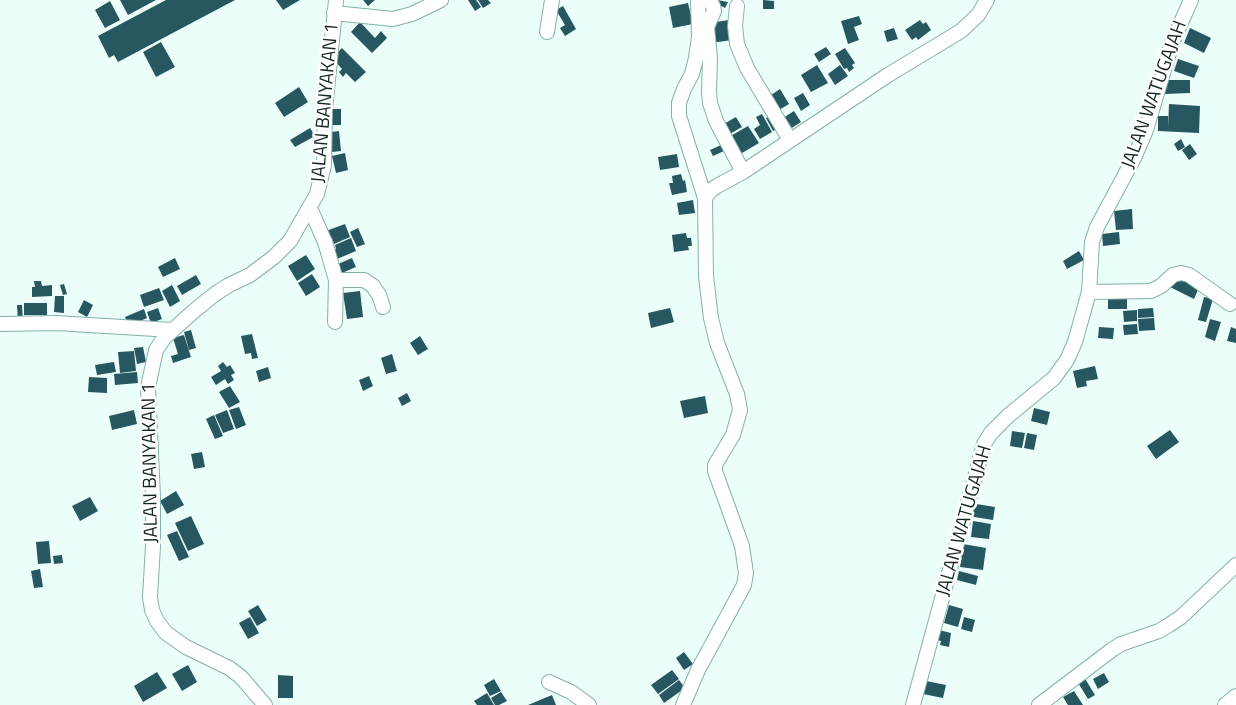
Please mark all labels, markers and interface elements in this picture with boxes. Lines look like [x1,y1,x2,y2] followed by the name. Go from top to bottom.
[1118,18,1192,172] street label: JALAN WATUGAJAH
[308,22,344,184] street label: JALAN BANYAKAN 1
[138,383,164,543] street label: JALAN BANYAKAN 1
[933,443,997,599] street label: JALAN WATUGAJAH

